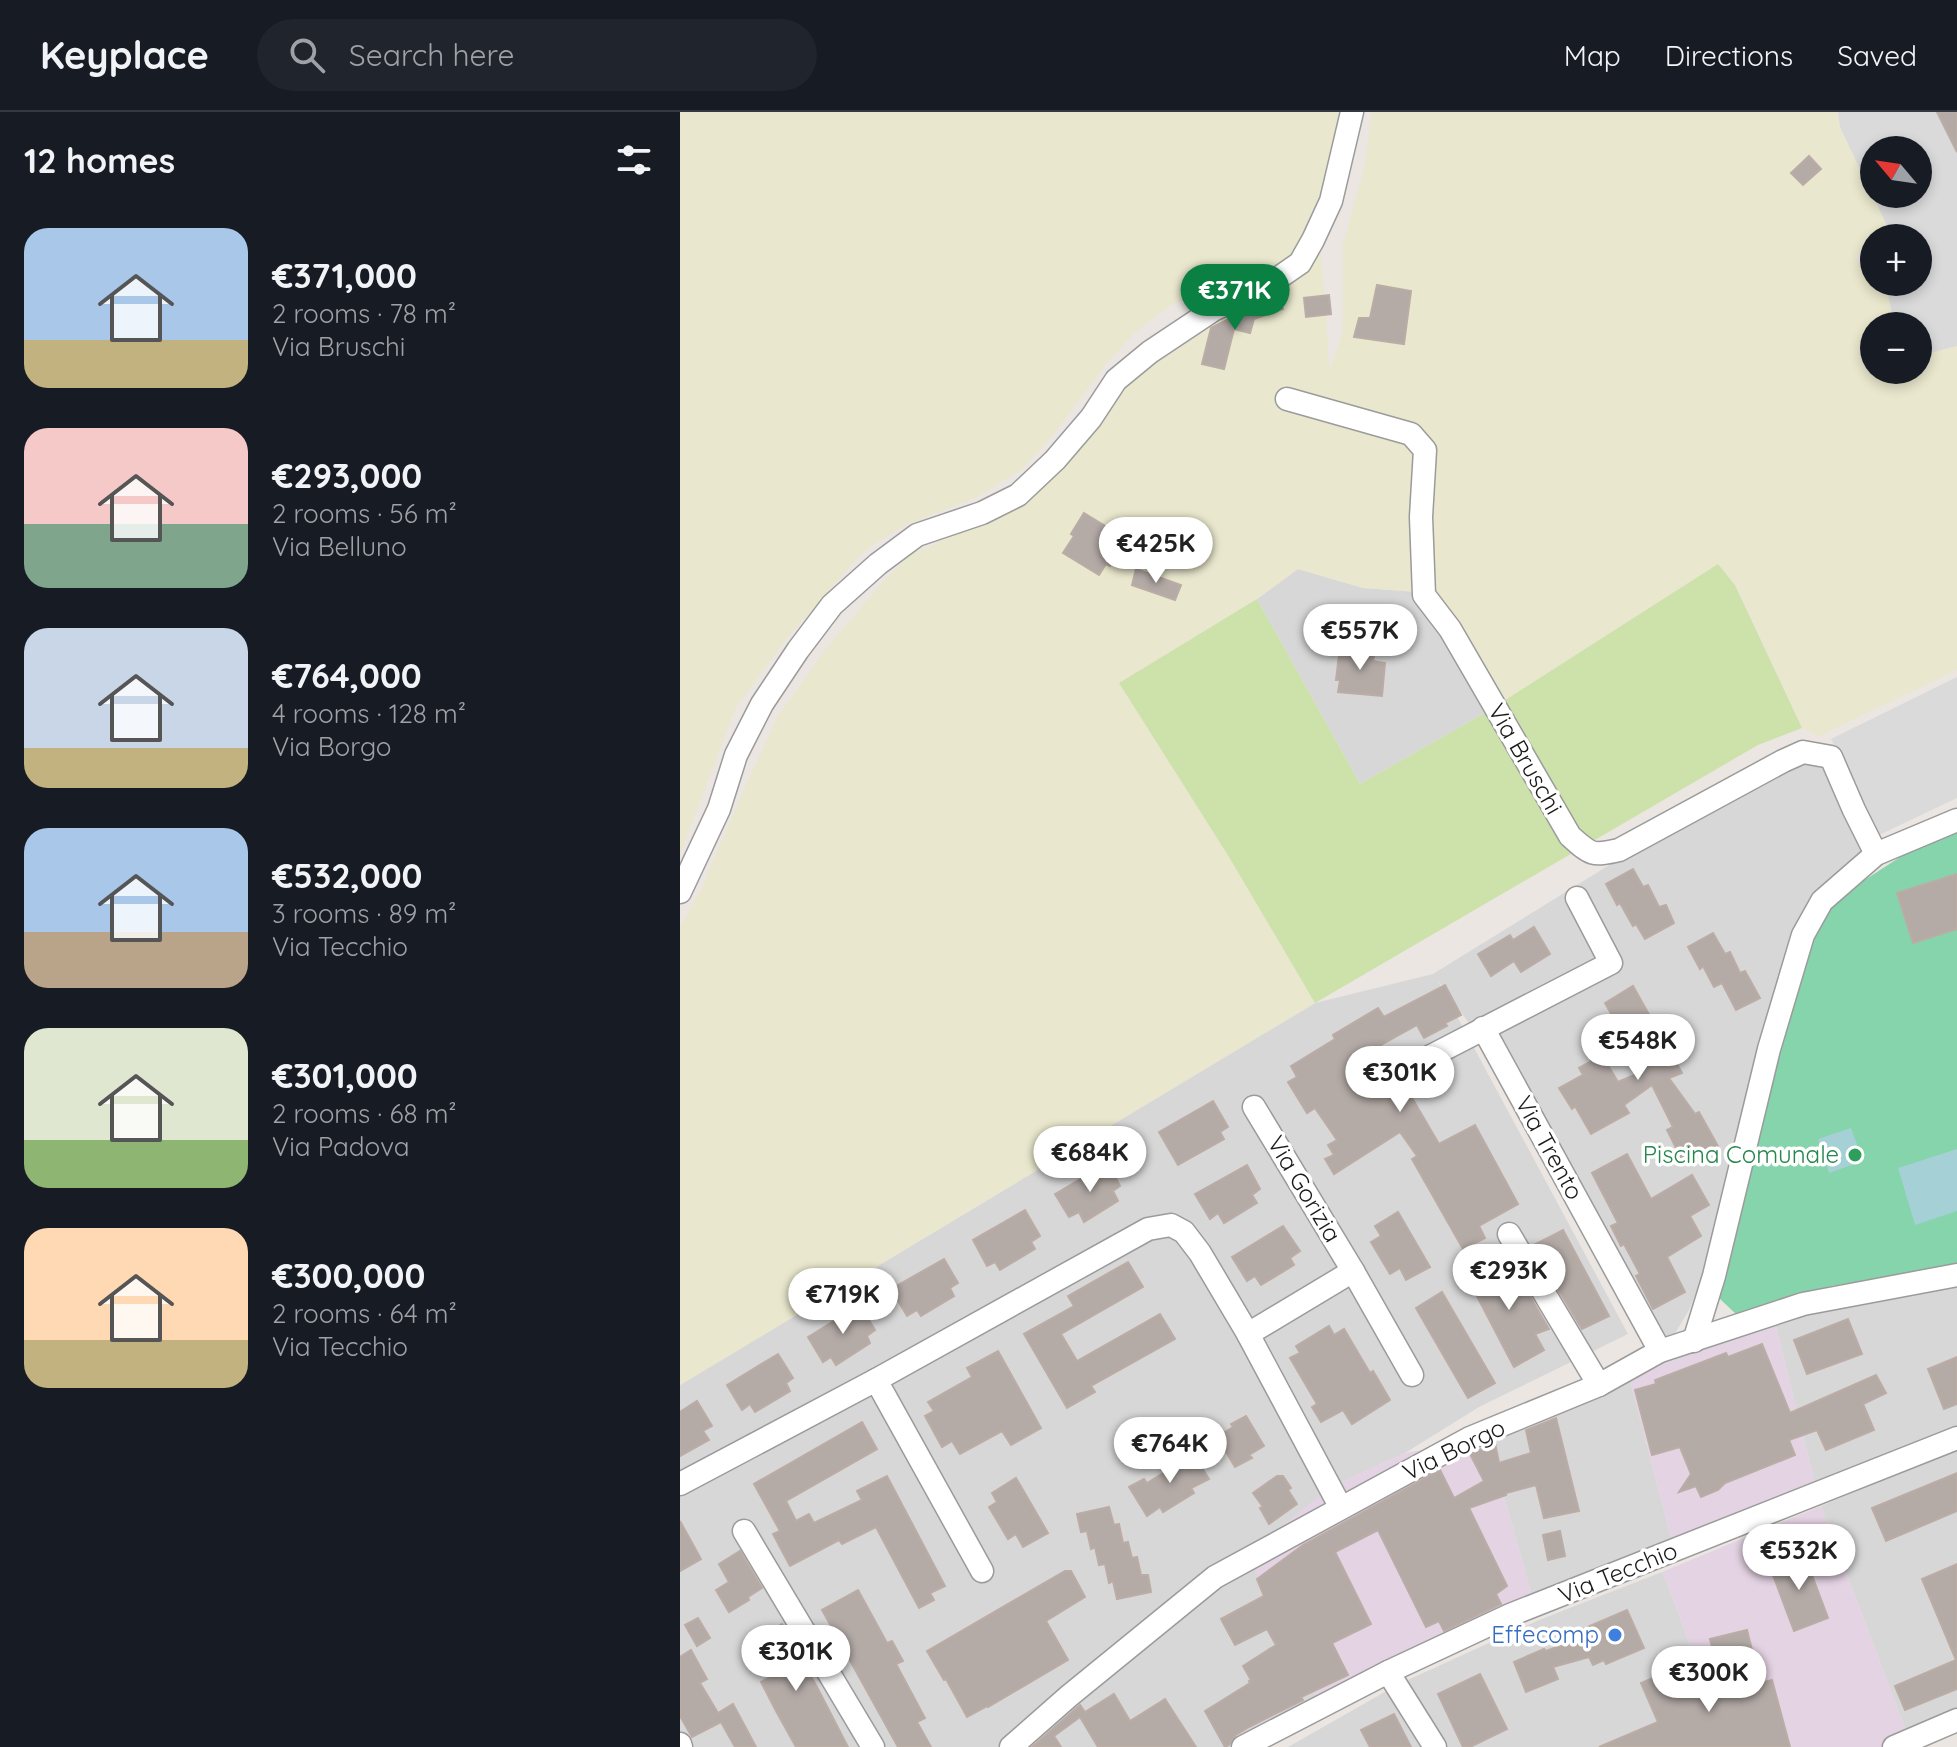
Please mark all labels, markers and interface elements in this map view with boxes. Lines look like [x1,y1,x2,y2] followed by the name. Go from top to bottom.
[257,19,817,91] search box
[40,31,209,79] text: Keyplace
[285,33,329,77] icon: search
[349,36,514,74] text: Search here
[1564,38,1621,73] text: Map
[1665,38,1793,73] text: Directions
[1837,38,1917,73] text: Saved
[1860,136,1932,208] north arrow
[1860,136,1932,384] map controls
[612,138,656,182] icon: filters
[24,139,175,182] text: 12 homes
[1860,224,1932,296] button: +
[272,254,417,297] text: €371,000
[88,260,184,356] icon: home
[1179,264,1291,332] pin: €371K
[1199,273,1271,306] text: €371K
[272,297,456,330] text: 2 rooms · 78 m²
[1860,312,1932,384] button: −
[272,330,405,363] text: Via Bruschi
[272,454,422,497] text: €293,000
[88,460,184,556] icon: home
[272,497,457,530] text: 2 rooms · 56 m²
[1100,517,1212,585] pin: €425K
[1117,526,1195,559] text: €425K
[272,530,407,563] text: Via Belluno
[1304,604,1416,672] pin: €557K
[1321,613,1399,646] text: €557K
[272,654,422,697] text: €764,000
[88,660,184,756] icon: home
[272,697,466,730] text: 4 rooms · 128 m²
[1482,698,1570,819] street label: Via Bruschi
[272,730,391,763] text: Via Borgo
[272,854,422,897] text: €532,000
[88,860,184,956] icon: home
[272,897,456,930] text: 3 rooms · 89 m²
[272,930,408,963] text: Via Tecchio
[1582,1014,1694,1082] pin: €548K
[1599,1023,1677,1056] text: €548K
[1344,1046,1456,1114] pin: €301K
[272,1054,418,1097] text: €301,000
[1363,1055,1437,1088] text: €301K
[88,1060,184,1156] icon: home
[1509,1090,1591,1205] street label: Via Trento
[272,1097,457,1130] text: 2 rooms · 68 m²
[1034,1126,1146,1194] pin: €684K
[272,1130,410,1163] text: Via Padova
[1261,1130,1348,1247] street label: Via Gorizia
[1051,1135,1129,1168] text: €684K
[1643,1139,1839,1169] place label: Piscina Comunale
[1846,1146,1864,1164] marker: Piscina Comunale
[1453,1244,1565,1312] pin: €293K
[1471,1253,1547,1286] text: €293K
[272,1254,425,1297] text: €300,000
[88,1260,184,1356] icon: home
[787,1268,899,1336] pin: €719K
[806,1277,880,1310] text: €719K
[272,1297,457,1330] text: 2 rooms · 64 m²
[272,1330,408,1363] text: Via Tecchio
[1397,1411,1510,1487] street label: Via Borgo
[1114,1417,1226,1485] pin: €764K
[1132,1426,1208,1459] text: €764K
[1743,1524,1855,1592] pin: €532K
[1760,1533,1838,1566] text: €532K
[1554,1535,1681,1609] street label: Via Tecchio
[1491,1619,1599,1649] place label: Effecomp
[740,1625,852,1693] pin: €301K
[1606,1626,1624,1644] marker: Effecomp
[759,1634,833,1667] text: €301K
[1653,1646,1765,1714] pin: €300K
[1669,1655,1749,1688] text: €300K

